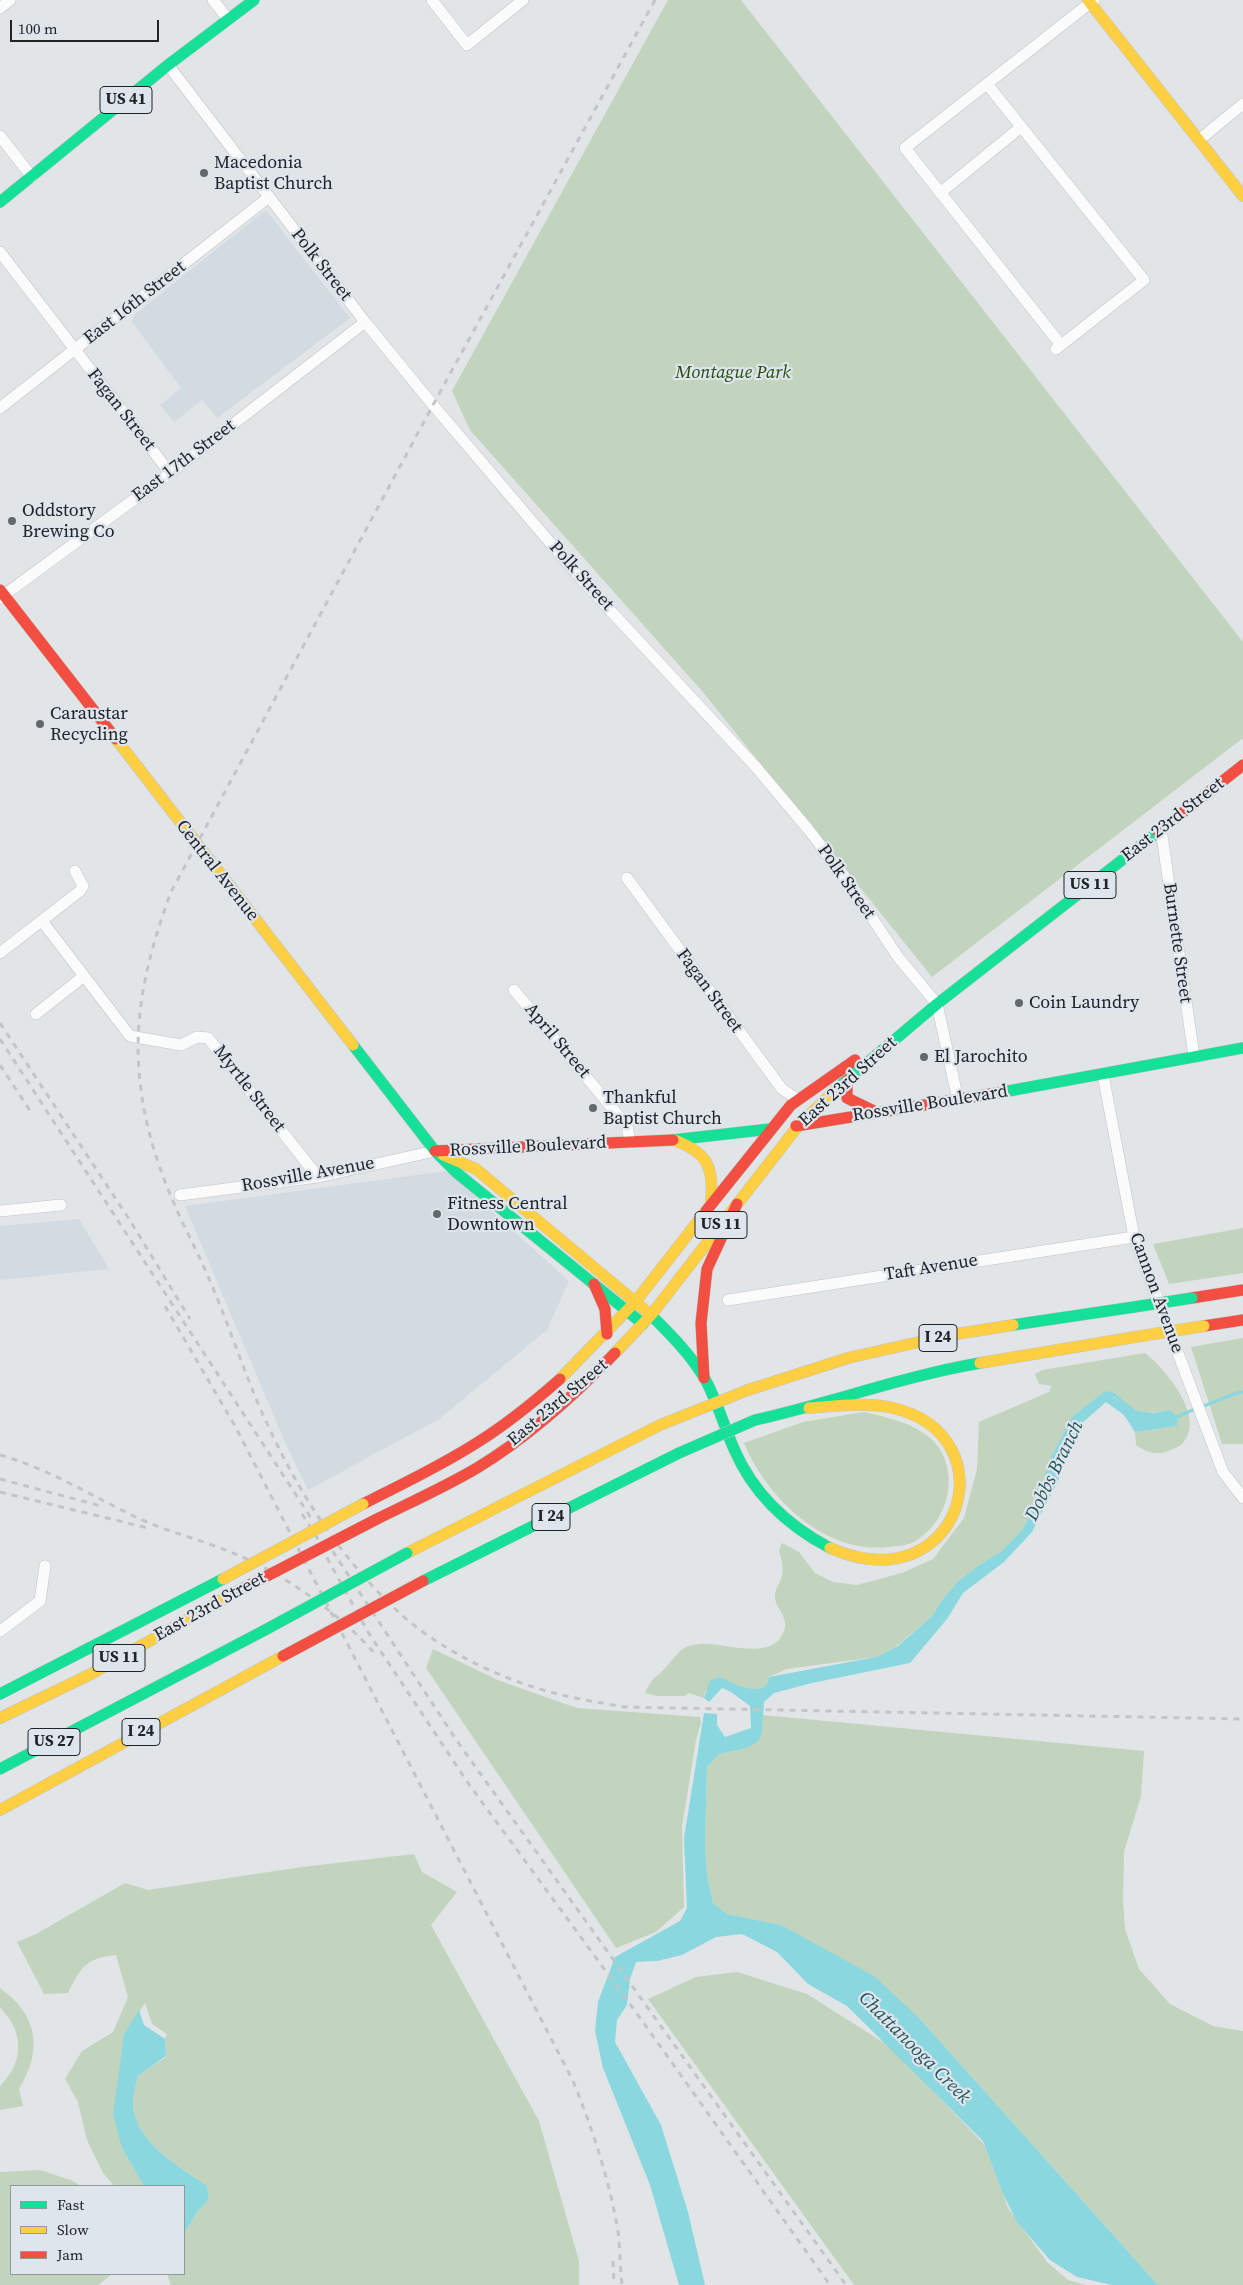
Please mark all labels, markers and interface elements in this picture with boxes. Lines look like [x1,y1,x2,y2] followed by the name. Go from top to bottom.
[12,10,161,42] scale bar
[18,18,58,39] text: 100 m
[100,86,152,114] road number: US 41
[214,152,333,194] place label: Macedonia Baptist Church
[198,167,210,179] marker: Macedonia Baptist Church
[286,225,356,305] street label: Polk Street
[80,257,190,349] street label: East 16th Street
[675,362,791,384] park label: Montague Park
[82,365,160,455] street label: Fagan Street
[128,415,240,507] street label: East 17th Street
[22,500,115,542] place label: Oddstory Brewing Co
[6,515,18,527] marker: Oddstory Brewing Co
[544,537,618,615] street label: Polk Street
[50,703,128,746] place label: Caraustar Recycling
[34,718,46,730] marker: Caraustar Recycling
[1117,773,1229,867] street label: East 23rd Street
[171,816,263,926] street label: Central Avenue
[813,841,879,923] street label: Polk Street
[1064,872,1116,898] road number: US 11
[1158,882,1196,1004] street label: Burnette Street
[671,945,747,1037] street label: Fagan Street
[1029,992,1139,1014] place label: Coin Laundry
[1013,997,1025,1009] marker: Coin Laundry
[519,999,595,1083] street label: April Street
[795,1032,901,1132] street label: East 23rd Street
[208,1041,290,1137] street label: Myrtle Street
[934,1046,1028,1068] place label: El Jarochito
[918,1051,930,1063] marker: El Jarochito
[851,1081,1009,1127] street label: Rossville Boulevard
[603,1087,722,1130] place label: Thankful Baptist Church
[587,1102,599,1114] marker: Thankful Baptist Church
[449,1132,607,1162] street label: Rossville Boulevard
[240,1153,376,1197] street label: Rossville Avenue
[447,1193,567,1236] place label: Fitness Central Downtown
[431,1208,443,1220] marker: Fitness Central Downtown
[695,1212,747,1238] road number: US 11
[1124,1230,1188,1356] street label: Cannon Avenue
[883,1250,979,1286] street label: Taft Avenue
[919,1325,957,1352] road number: I 24
[503,1355,613,1451] street label: East 23rd Street
[1021,1417,1089,1525] water label: Dobbs Branch
[532,1504,570,1530] road number: I 24
[150,1567,270,1647] street label: East 23rd Street
[93,1645,145,1672] road number: US 11
[122,1718,160,1745] road number: I 24
[28,1728,80,1755] road number: US 27
[853,1987,975,2109] water label: Chattanooga Creek
[10,2185,185,2275] legend
[57,2194,84,2215] text: Fast
[57,2219,89,2240] text: Slow
[57,2244,83,2265] text: Jam

